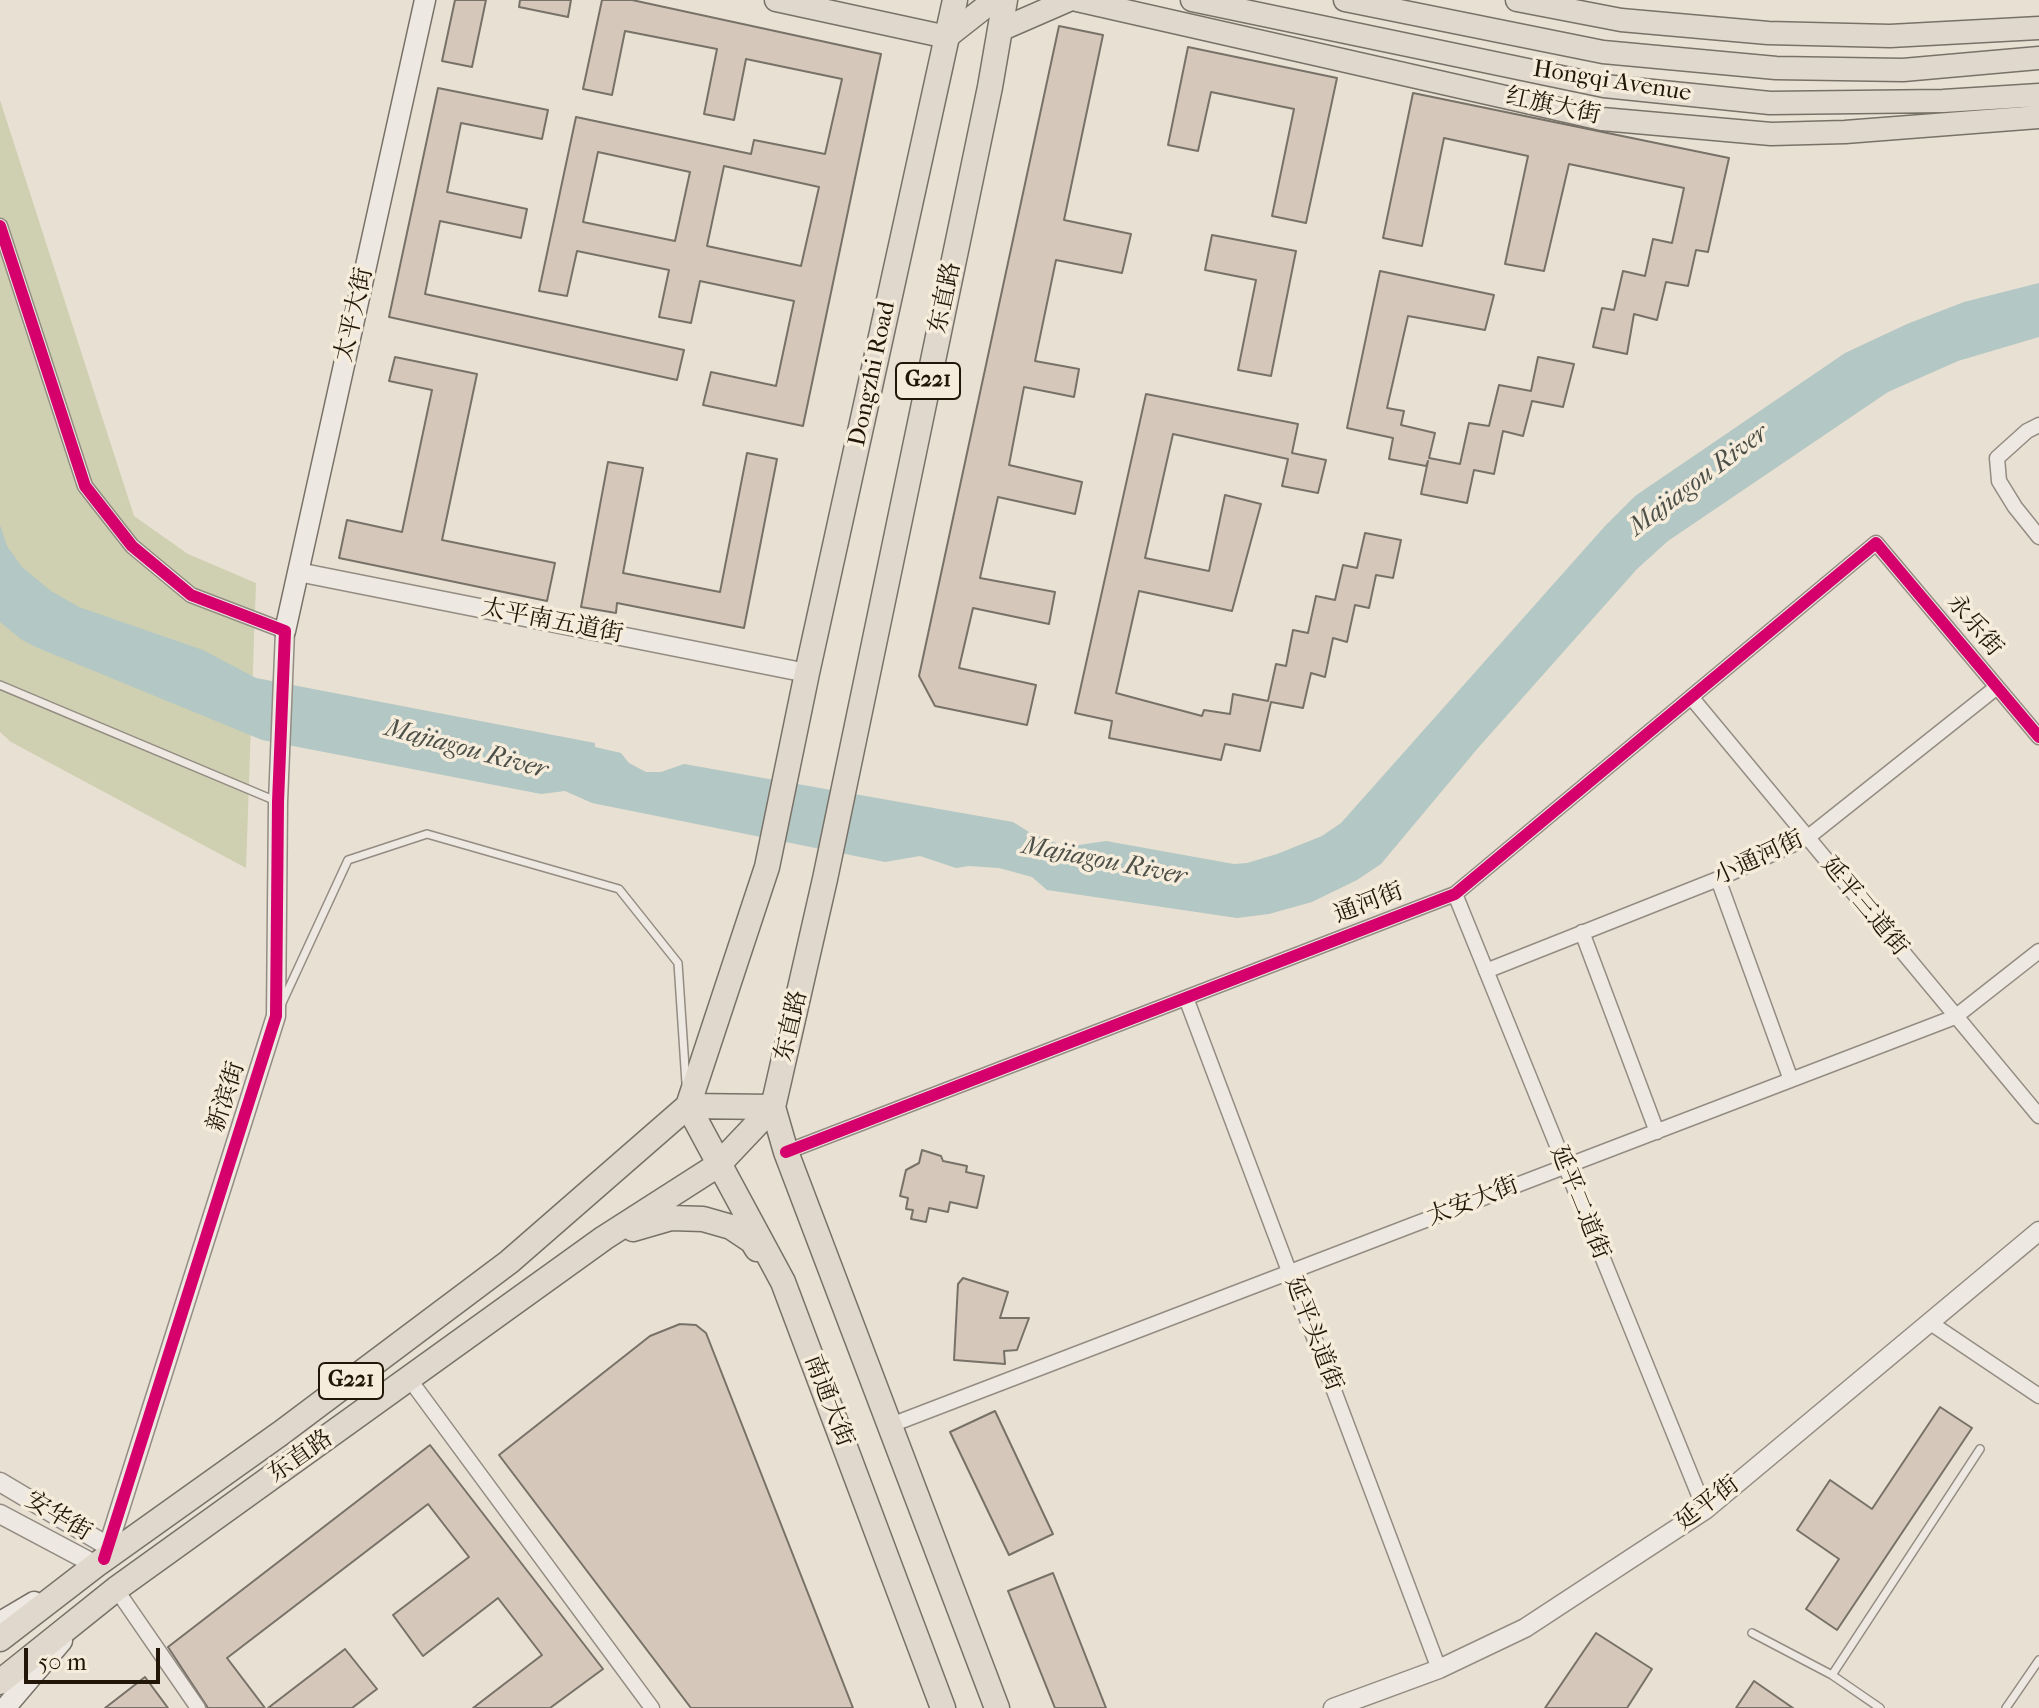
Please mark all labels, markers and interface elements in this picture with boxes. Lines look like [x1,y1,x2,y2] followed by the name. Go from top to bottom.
[1531,55,1693,109] street label: Hongqi Avenue
[1503,83,1603,131] street label: 红旗大街
[924,260,968,336] street label: 东直路
[330,265,380,365] street label: 太平大街
[844,299,902,449] street label: Dongzhi Road
[896,363,960,399] road number: G221
[1623,418,1775,544] water label: Majiagou River
[1940,589,2008,663] street label: 永乐街
[479,594,625,650] street label: 太平南五道街
[381,713,551,787] water label: Majiagou River
[1709,826,1809,892] street label: 小通河街
[1019,831,1189,893] water label: Majiagou River
[1814,852,1914,962] street label: 延平三道街
[1330,878,1408,930] street label: 通河街
[770,988,814,1064] street label: 东直路
[202,1058,252,1136] street label: 新滨街
[1543,1142,1615,1264] street label: 延平二道街
[1423,1171,1523,1233] street label: 太安大街
[1278,1273,1348,1395] street label: 延平头道街
[797,1351,859,1451] street label: 南通大街
[319,1363,383,1399] road number: G221
[263,1425,339,1489] street label: 东直路
[1671,1471,1745,1537] street label: 延平街
[20,1486,96,1548] street label: 安华街
[28,1632,164,1682] scale bar
[38,1648,87,1676] text: 50 m

